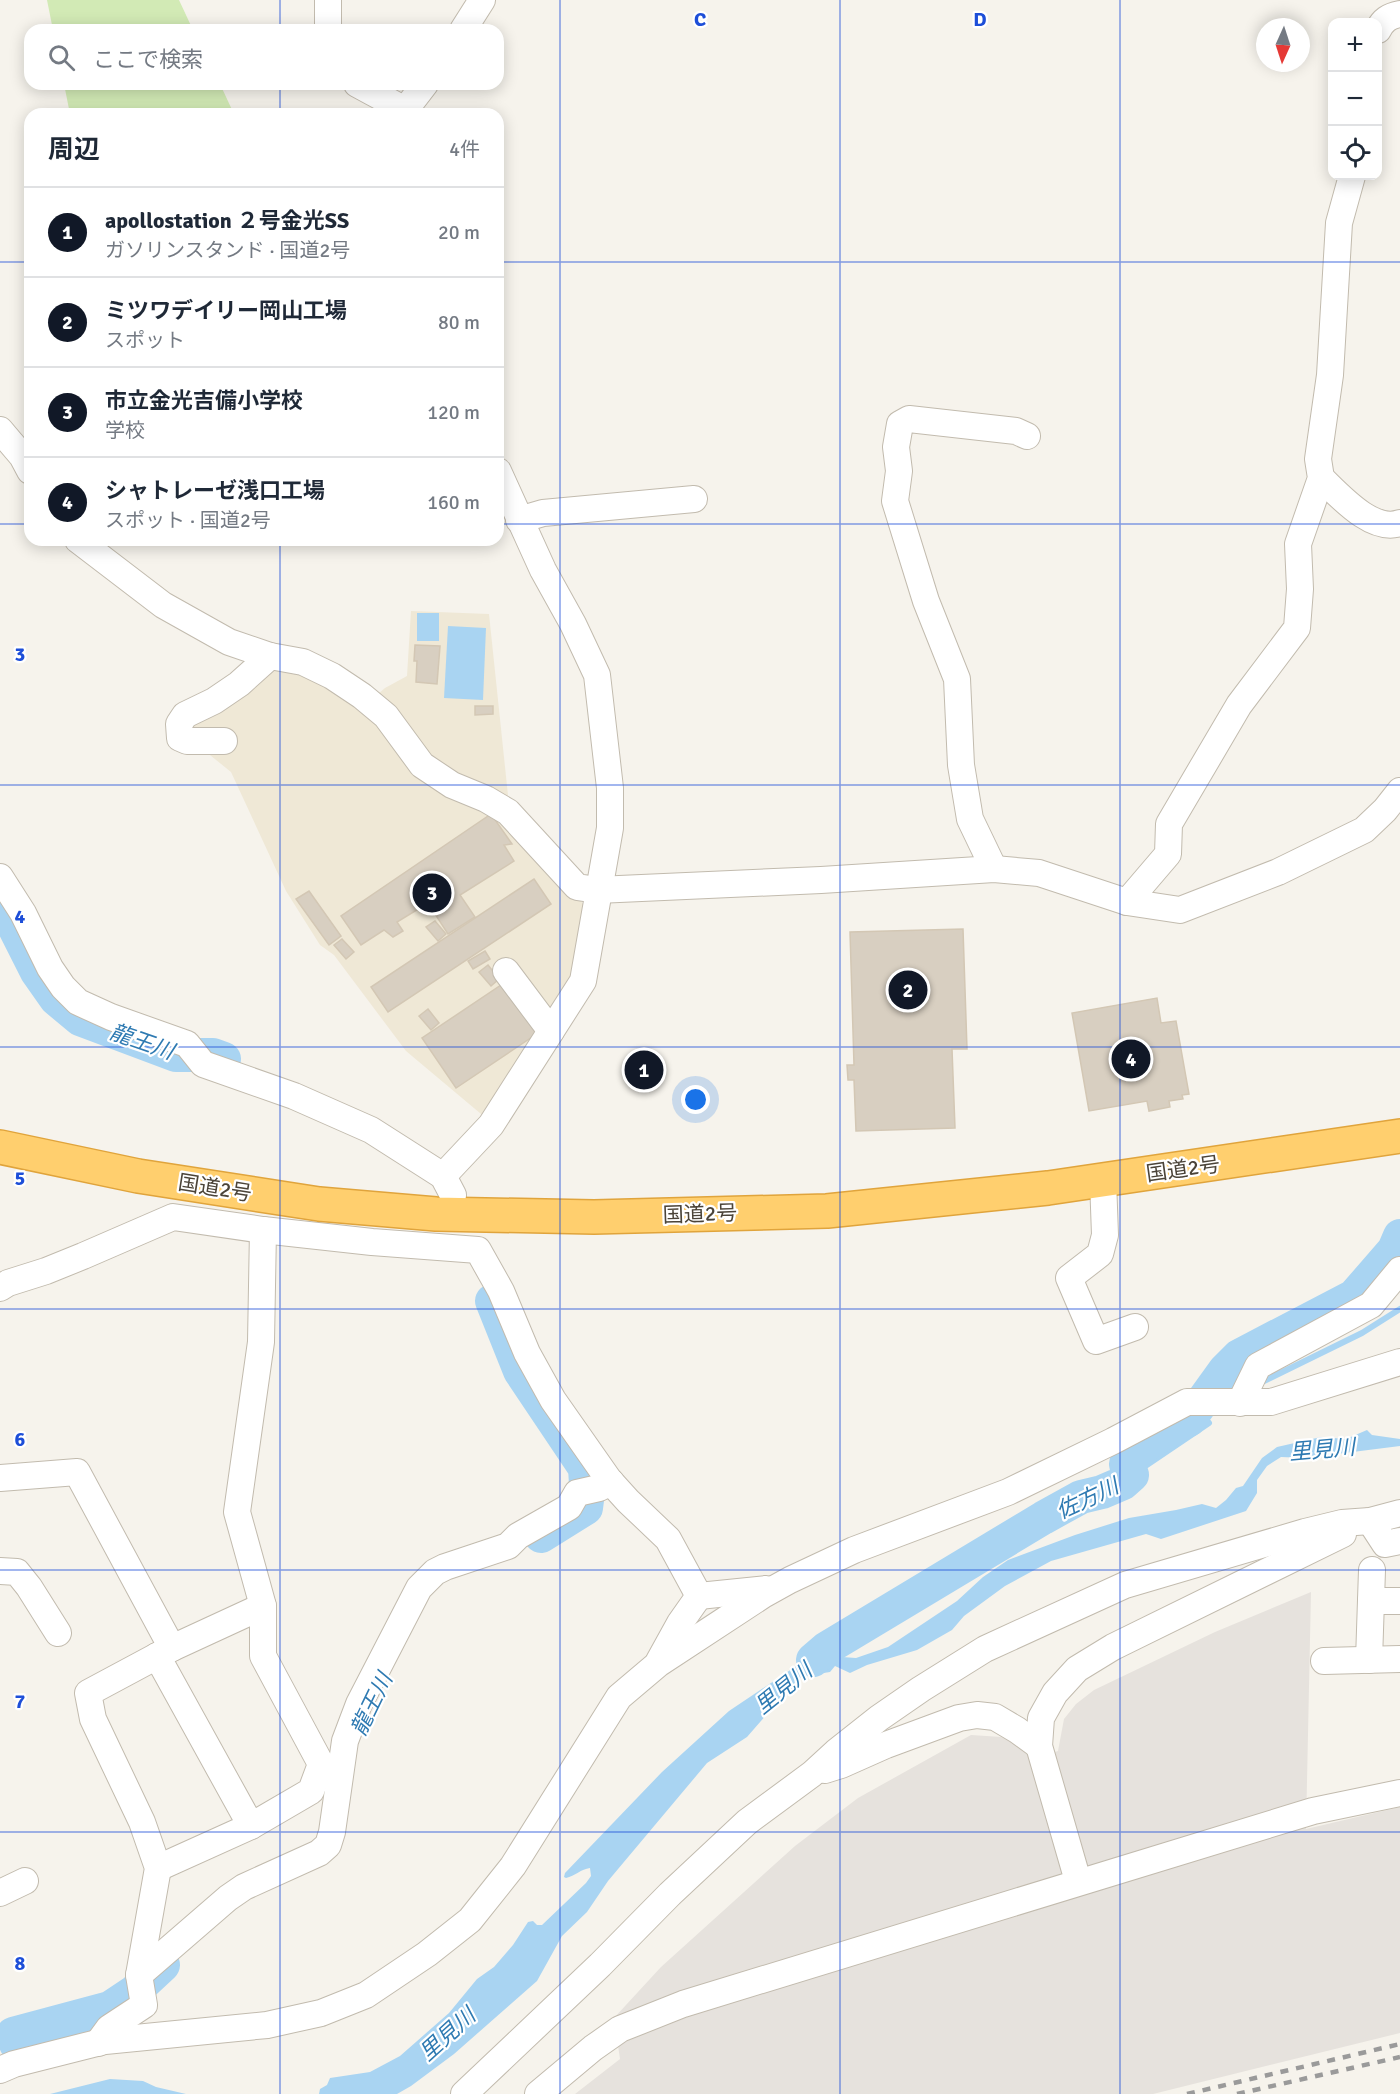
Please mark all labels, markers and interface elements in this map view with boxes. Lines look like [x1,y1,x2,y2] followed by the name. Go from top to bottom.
[694,7,706,32] text: C
[973,7,987,32] text: D
[1256,18,1310,72] north arrow
[1328,18,1382,180] map controls
[1328,18,1382,72] button: +
[24,24,504,90] search box
[45,41,78,74] icon: search
[93,46,203,73] text: ここで検索
[1328,72,1382,126] button: −
[1328,126,1382,180] button: locate
[48,134,100,166] text: 周辺
[449,137,480,162] text: 4件
[105,207,349,234] text: apollostation ２号金光SS
[62,220,73,245] text: 1
[438,220,480,245] text: 20 m
[105,238,350,263] text: ガソリンスタンド · 国道2号
[105,297,347,324] text: ミツワデイリー岡山工場
[62,310,73,335] text: 2
[438,310,480,335] text: 80 m
[105,328,185,353] text: スポット
[105,387,303,414] text: 市立金光吉備小学校
[62,400,73,425] text: 3
[427,400,480,425] text: 120 m
[105,418,145,443] text: 学校
[105,477,325,504] text: シャトレーゼ浅口工場
[62,490,73,515] text: 4
[427,490,480,515] text: 160 m
[105,508,271,533] text: スポット · 国道2号
[15,642,25,667] text: 3
[412,870,452,916] pin: 3
[15,904,26,929] text: 4
[888,968,928,1012] pin: 2
[106,1018,179,1066] water label: 龍王川
[1112,1036,1150,1082] pin: 4
[624,1048,664,1092] pin: 1
[681,1085,710,1114] your location
[1144,1151,1222,1187] street label: 国道2号
[15,1166,25,1191] text: 5
[176,1169,254,1207] street label: 国道2号
[662,1200,738,1228] street label: 国道2号
[15,1427,26,1452] text: 6
[1288,1433,1358,1466] water label: 里見川
[1052,1471,1125,1525] water label: 佐方川
[749,1656,819,1720] water label: 里見川
[345,1667,399,1740] water label: 龍王川
[15,1689,26,1714] text: 7
[15,1951,26,1976] text: 8
[414,2001,482,2066] water label: 里見川

